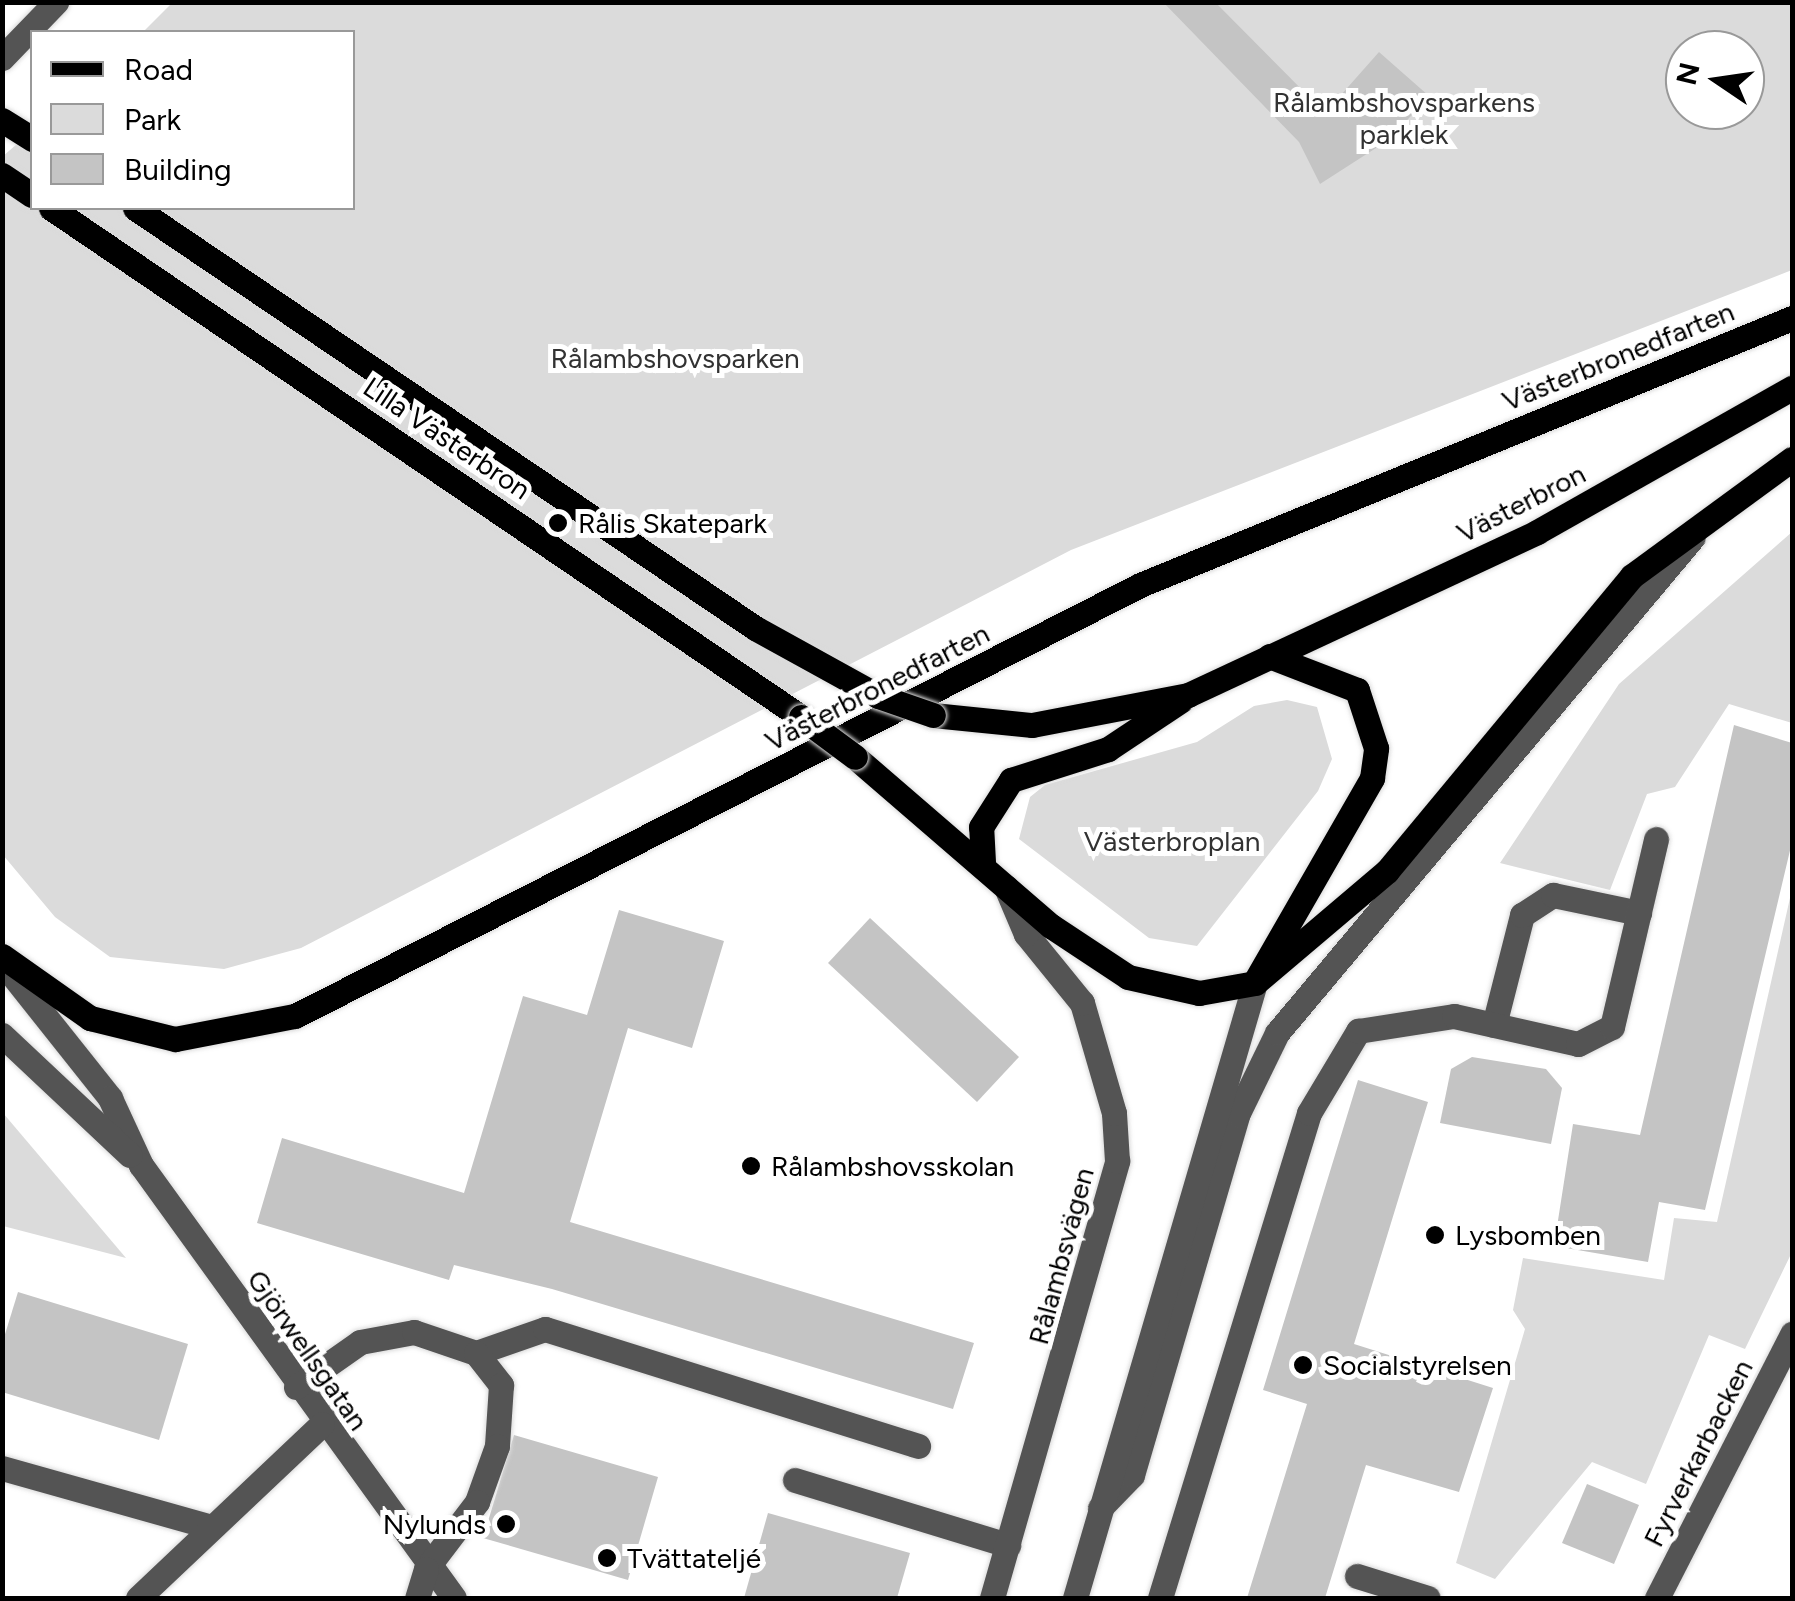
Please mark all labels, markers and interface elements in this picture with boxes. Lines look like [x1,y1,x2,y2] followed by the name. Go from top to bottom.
[30,30,355,210] legend
[1665,30,1765,130] north arrow
[124,51,193,88] text: Road
[1669,59,1707,88] text: N
[1273,85,1535,151] park label: Rålambshovsparkens parklek
[124,101,181,138] text: Park
[124,151,232,188] text: Building
[1497,294,1739,418] street label: Västerbronedfarten
[550,341,800,375] park label: Rålambshovsparken
[357,370,537,506] street label: Lilla Västerbron
[1451,456,1591,550] street label: Västerbron
[578,506,767,540] place label: Rålis Skatepark
[547,512,569,534] marker: Rålis Skatepark
[759,616,995,758] street label: Västerbronedfarten
[1084,824,1260,858] park label: Västerbroplan
[771,1149,1014,1183] place label: Rålambshovsskolan
[740,1155,762,1177] marker: Rålambshovsskolan
[1021,1164,1101,1348] street label: Rålambsvägen
[1455,1218,1601,1252] place label: Lysbomben
[1424,1224,1446,1246] marker: Lysbomben
[240,1263,376,1437] street label: Gjörwellsgatan
[1323,1348,1512,1382] place label: Socialstyrelsen
[1292,1354,1314,1376] marker: Socialstyrelsen
[1636,1354,1760,1552] street label: Fyrverkarbacken
[383,1507,486,1541] place label: Nylunds
[495,1513,517,1535] marker: Nylunds
[627,1541,761,1575] place label: Tvättateljé
[596,1547,618,1569] marker: Tvättateljé

